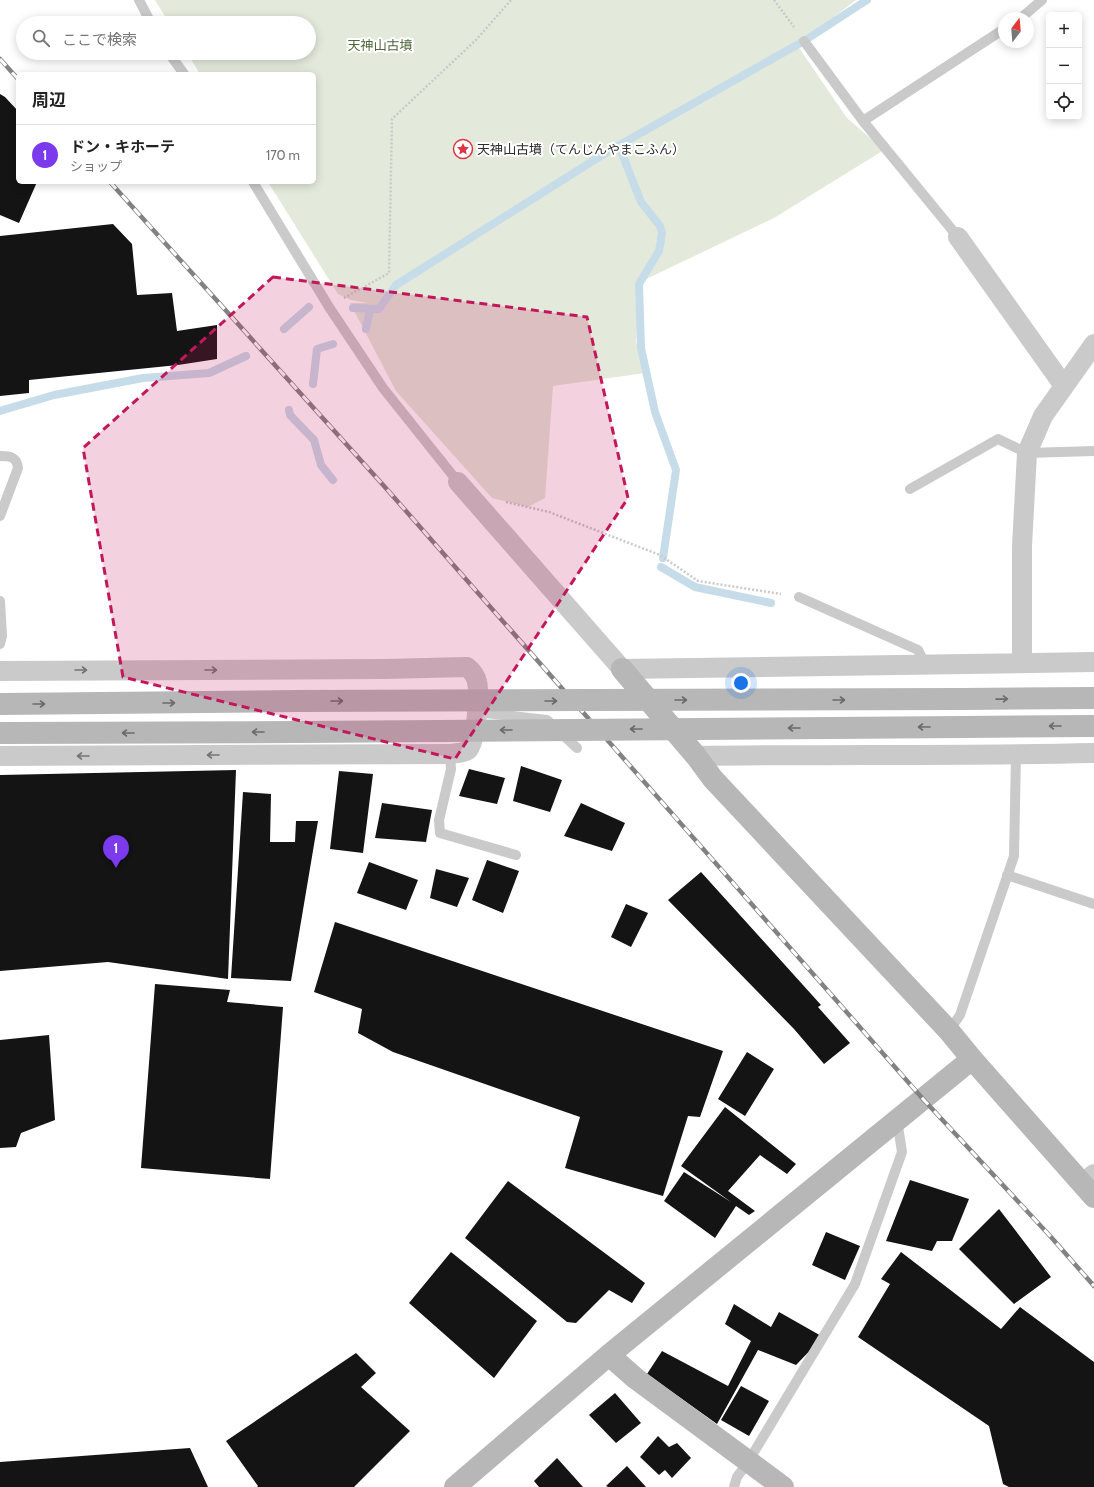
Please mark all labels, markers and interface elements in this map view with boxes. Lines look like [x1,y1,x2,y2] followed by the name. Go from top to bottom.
[998,12,1034,48] north arrow
[1046,12,1082,120] map controls
[1046,12,1082,48] button: +
[16,16,316,60] search box
[30,27,52,49] icon: search
[62,31,137,49] text: ここで検索
[347,37,413,53] park label: 天神山古墳
[1046,48,1082,84] button: −
[1046,84,1082,120] button: locate
[32,90,66,110] text: 周辺
[70,138,175,156] text: ドン・キホーテ
[452,138,474,160] place icon: 天神山古墳（てんじんやまこふん）
[477,141,685,157] place label: 天神山古墳（てんじんやまこふん）
[43,147,47,163] text: 1
[266,147,300,163] text: 170 m
[70,158,122,174] text: ショップ
[74,666,87,674] one-way arrow
[204,666,217,674] one-way arrow
[731,673,751,693] your location
[995,695,1008,703] one-way arrow
[674,696,687,704] one-way arrow
[832,696,845,704] one-way arrow
[330,697,343,705] one-way arrow
[544,697,557,705] one-way arrow
[162,699,175,707] one-way arrow
[32,700,45,708] one-way arrow
[1049,722,1062,730] one-way arrow
[918,723,931,731] one-way arrow
[788,724,801,732] one-way arrow
[630,726,643,733] one-way arrow
[500,727,513,734] one-way arrow
[252,728,265,736] one-way arrow
[122,729,135,737] one-way arrow
[207,751,220,759] one-way arrow
[77,752,90,760] one-way arrow
[103,835,129,868] pin: 1

